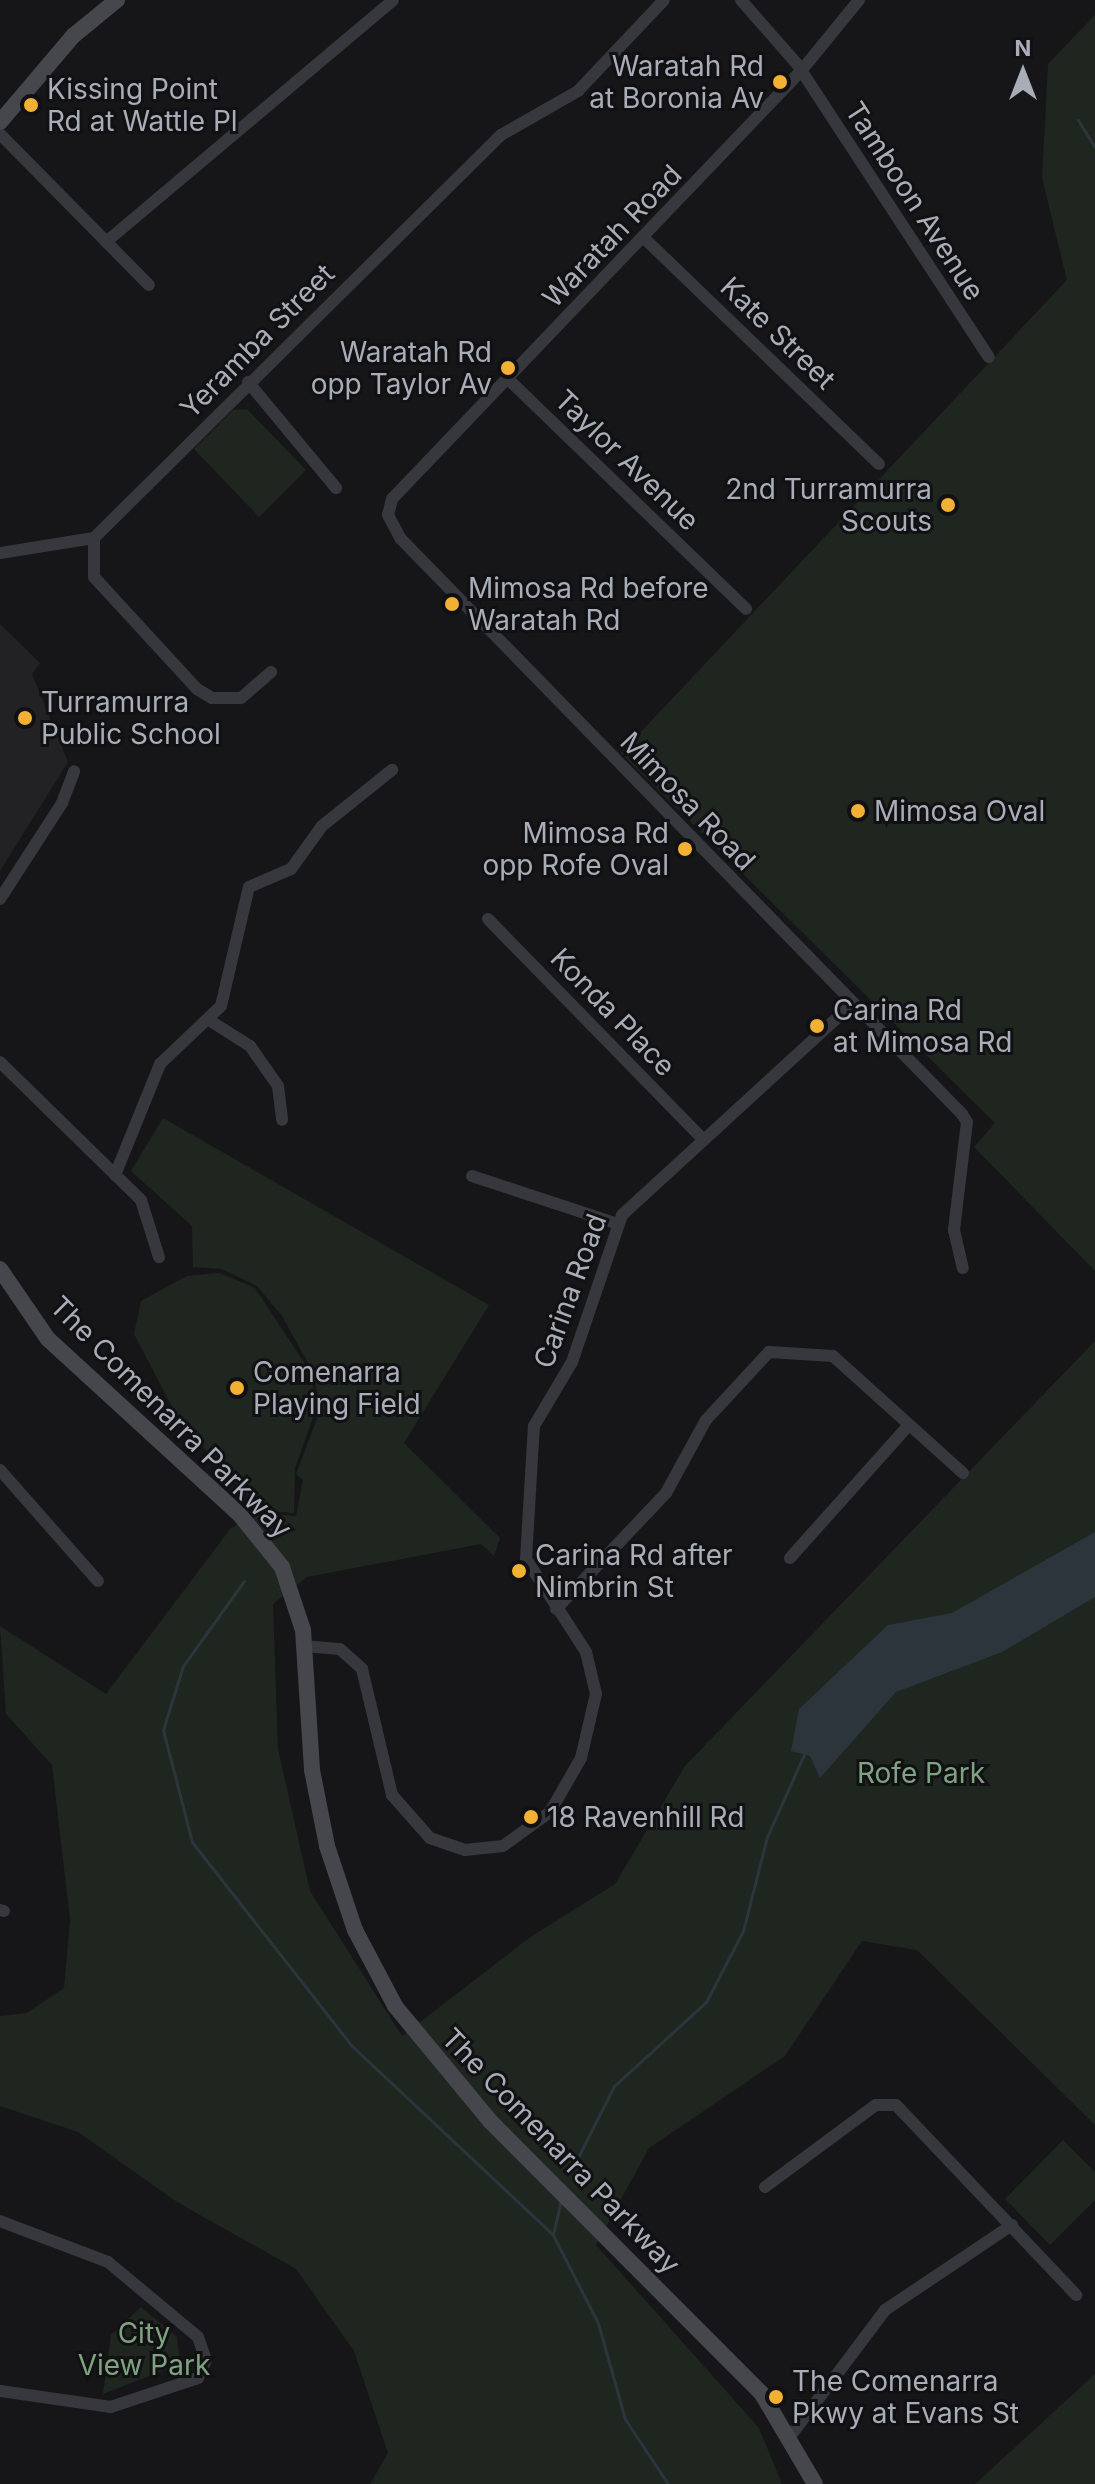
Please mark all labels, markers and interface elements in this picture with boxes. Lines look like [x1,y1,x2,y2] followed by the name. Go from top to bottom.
[983,32,1063,112] north arrow
[1015,35,1031,61] text: N
[589,49,764,115] place label: Waratah Rd at Boronia Av
[47,72,238,138] place label: Kissing Point Rd at Wattle Pl
[771,73,789,91] marker: Waratah Rd at Boronia Av
[838,95,992,307] street label: Tamboon Avenue
[22,96,40,114] marker: Kissing Point Rd at Wattle Pl
[536,158,688,314] street label: Waratah Road
[173,257,341,425] street label: Yeramba Street
[714,270,842,396] street label: Kate Street
[311,335,492,401] place label: Waratah Rd opp Taylor Av
[499,359,517,377] marker: Waratah Rd opp Taylor Av
[548,383,706,537] street label: Taylor Avenue
[725,472,932,538] place label: 2nd Turramurra Scouts
[939,496,957,514] marker: 2nd Turramurra Scouts
[468,571,709,637] place label: Mimosa Rd before Waratah Rd
[443,595,461,613] marker: Mimosa Rd before Waratah Rd
[41,685,221,751] place label: Turramurra Public School
[16,709,34,727] marker: Turramurra Public School
[614,725,762,877] street label: Mimosa Road
[874,794,1045,828] place label: Mimosa Oval
[849,802,867,820] marker: Mimosa Oval
[482,816,669,882] place label: Mimosa Rd opp Rofe Oval
[676,840,694,858] marker: Mimosa Rd opp Rofe Oval
[544,941,682,1083] street label: Konda Place
[833,993,1012,1059] place label: Carina Rd at Mimosa Rd
[808,1017,826,1035] marker: Carina Rd at Mimosa Rd
[527,1209,613,1373] street label: Carina Road
[43,1289,299,1545] street label: The Comenarra Parkway
[253,1355,421,1421] place label: Comenarra Playing Field
[228,1379,246,1397] marker: Comenarra Playing Field
[535,1538,733,1604] place label: Carina Rd after Nimbrin St
[510,1562,528,1580] marker: Carina Rd after Nimbrin St
[857,1756,985,1790] park label: Rofe Park
[547,1800,744,1834] place label: 18 Ravenhill Rd
[522,1808,540,1826] marker: 18 Ravenhill Rd
[435,2021,687,2281] street label: The Comenarra Parkway
[78,2316,210,2382] park label: City View Park
[792,2364,1019,2430] place label: The Comenarra Pkwy at Evans St
[767,2388,785,2406] marker: The Comenarra Pkwy at Evans St

